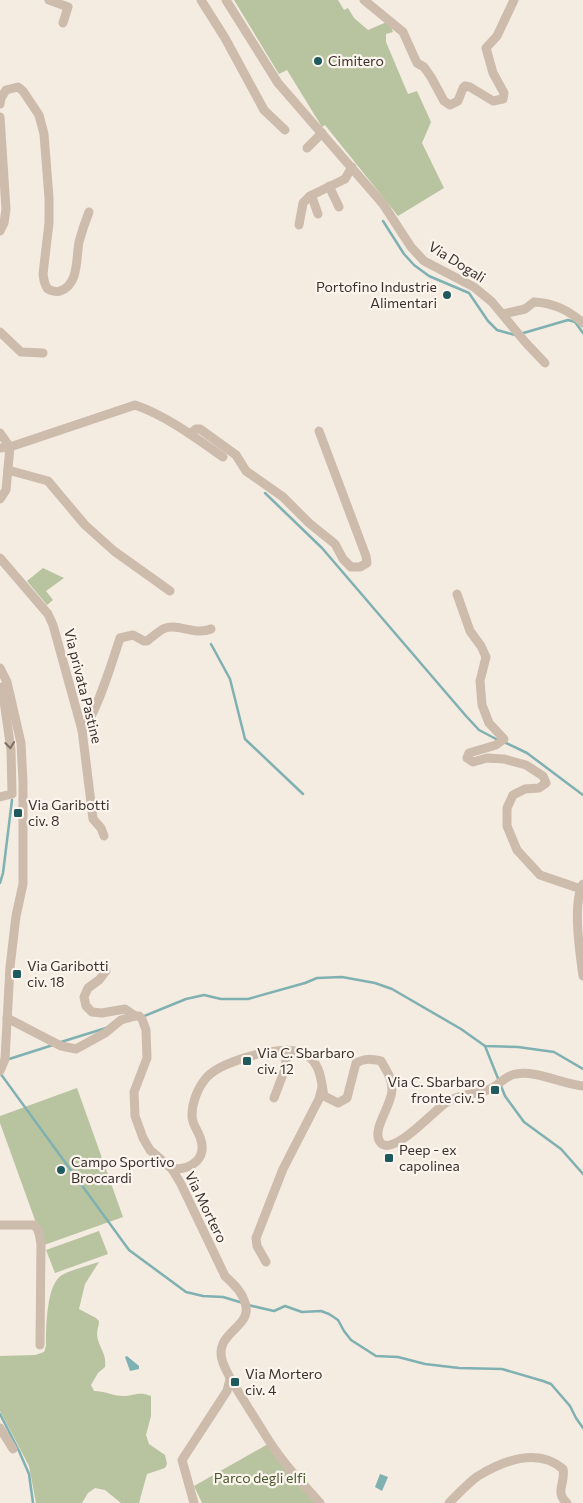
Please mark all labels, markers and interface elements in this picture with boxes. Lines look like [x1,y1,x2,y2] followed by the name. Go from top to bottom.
[328,52,384,69] place label: Cimitero
[312,55,324,67] marker: Cimitero
[426,237,489,286] street label: Via Dogali
[316,278,437,311] place label: Portofino Industrie Alimentari
[441,289,453,301] marker: Portofino Industrie Alimentari
[61,627,106,745] street label: Via privata Pastine
[4,741,15,749] one-way arrow
[28,796,110,829] place label: Via Garibotti civ. 8
[12,807,24,819] marker: Via Garibotti civ. 8
[27,957,109,990] place label: Via Garibotti civ. 18
[11,968,23,980] marker: Via Garibotti civ. 18
[257,1044,355,1077] place label: Via C. Sbarbaro civ. 12
[241,1055,253,1067] marker: Via C. Sbarbaro civ. 12
[387,1073,485,1106] place label: Via C. Sbarbaro fronte civ. 5
[489,1084,501,1096] marker: Via C. Sbarbaro fronte civ. 5
[399,1141,460,1174] place label: Peep - ex capolinea
[383,1152,395,1164] marker: Peep - ex capolinea
[71,1153,175,1186] place label: Campo Sportivo Broccardi
[55,1164,67,1176] marker: Campo Sportivo Broccardi
[182,1168,231,1245] street label: Via Mortero
[245,1365,322,1398] place label: Via Mortero civ. 4
[229,1376,241,1388] marker: Via Mortero civ. 4
[214,1469,306,1486] park label: Parco degli elfi

